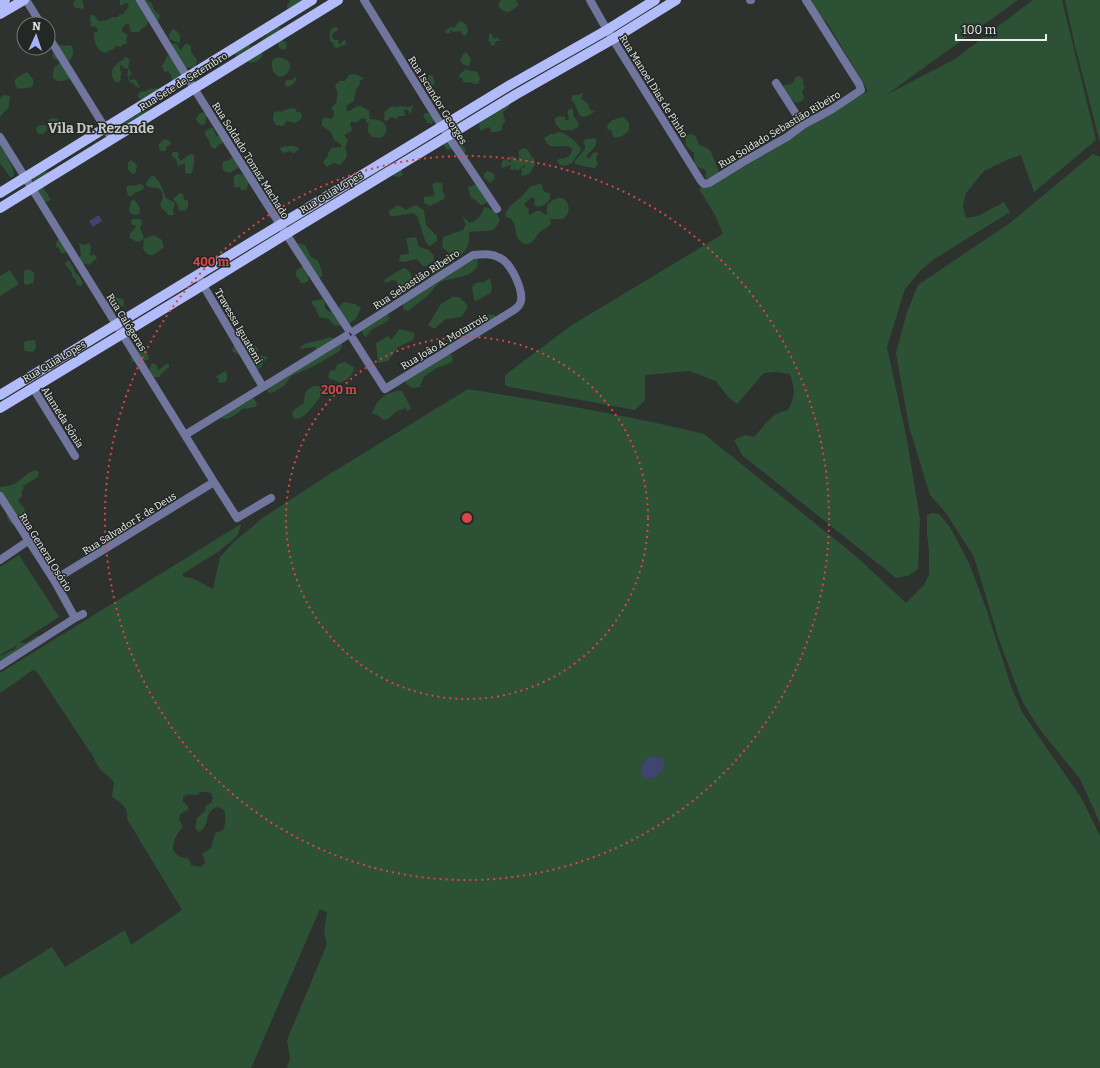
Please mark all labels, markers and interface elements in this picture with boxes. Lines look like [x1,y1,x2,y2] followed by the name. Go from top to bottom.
[16,16,56,56] north arrow
[956,16,1046,42] scale bar
[32,20,42,33] text: N
[962,23,997,37] text: 100 m
[616,33,690,141] street label: Rua Manoel Dias de Pinho
[137,50,230,114] street label: Rua Sete de Setembro
[405,54,469,147] street label: Rua Iscandor Georges
[716,88,843,171] street label: Rua Soldado Sebastião Ribeiro
[209,100,291,221] street label: Rua Soldado Tomaz Machado
[48,120,154,137] district label: Vila Dr. Rezende
[298,169,365,216] street label: Rua Guia Lopes
[371,247,462,312] street label: Rua Sebastião Ribeiro
[193,255,230,269] text: 400 m
[212,287,264,366] street label: Travessa Iguatemi
[104,291,149,354] street label: Rua Calógeras
[399,311,490,373] street label: Rua João A. Motarrois
[21,338,88,385] street label: Rua Guia Lopes
[321,383,357,397] text: 200 m
[39,384,87,451] street label: Alameda Sônia
[80,490,179,558] street label: Rua Salvador F. de Deus
[16,511,74,594] street label: Rua General Osório
[460,511,474,525] centre of rings

